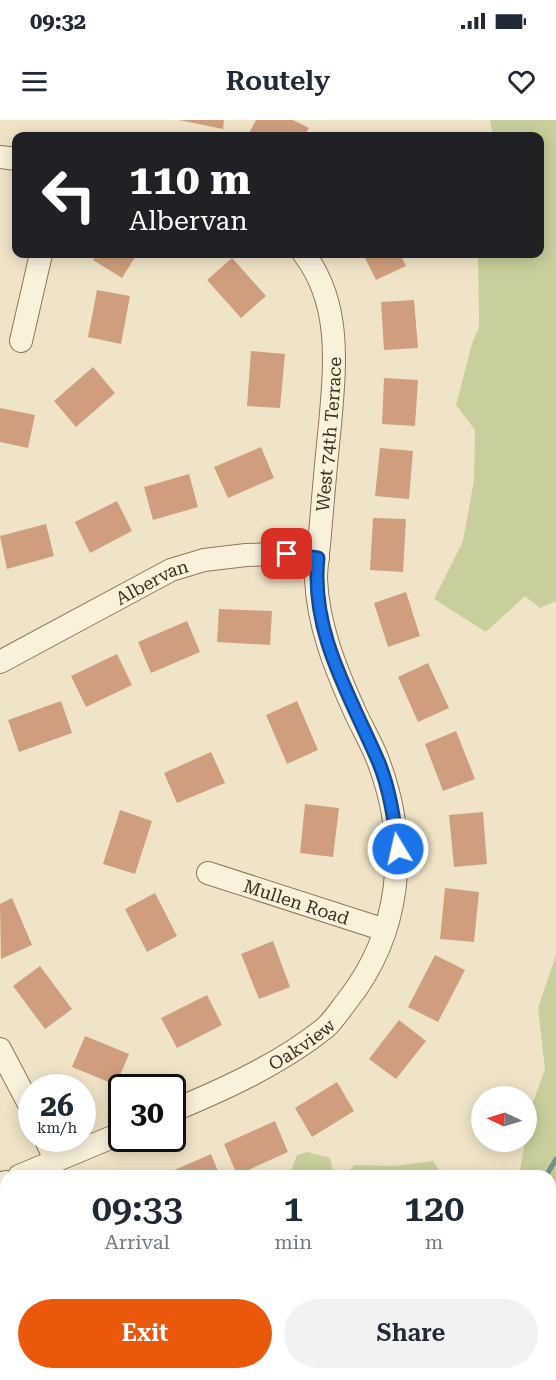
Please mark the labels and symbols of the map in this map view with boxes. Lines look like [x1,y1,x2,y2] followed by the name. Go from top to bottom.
[311,357,345,513] street label: West 74th Terrace
[261,528,312,579] pin
[112,555,191,609] street label: Albervan
[366,817,430,881] position arrow
[241,875,352,928] street label: Mullen Road
[264,1014,339,1074] street label: Oakview
[108,1074,186,1152] speed limit sign: 30
[471,1086,537,1152] north arrow

